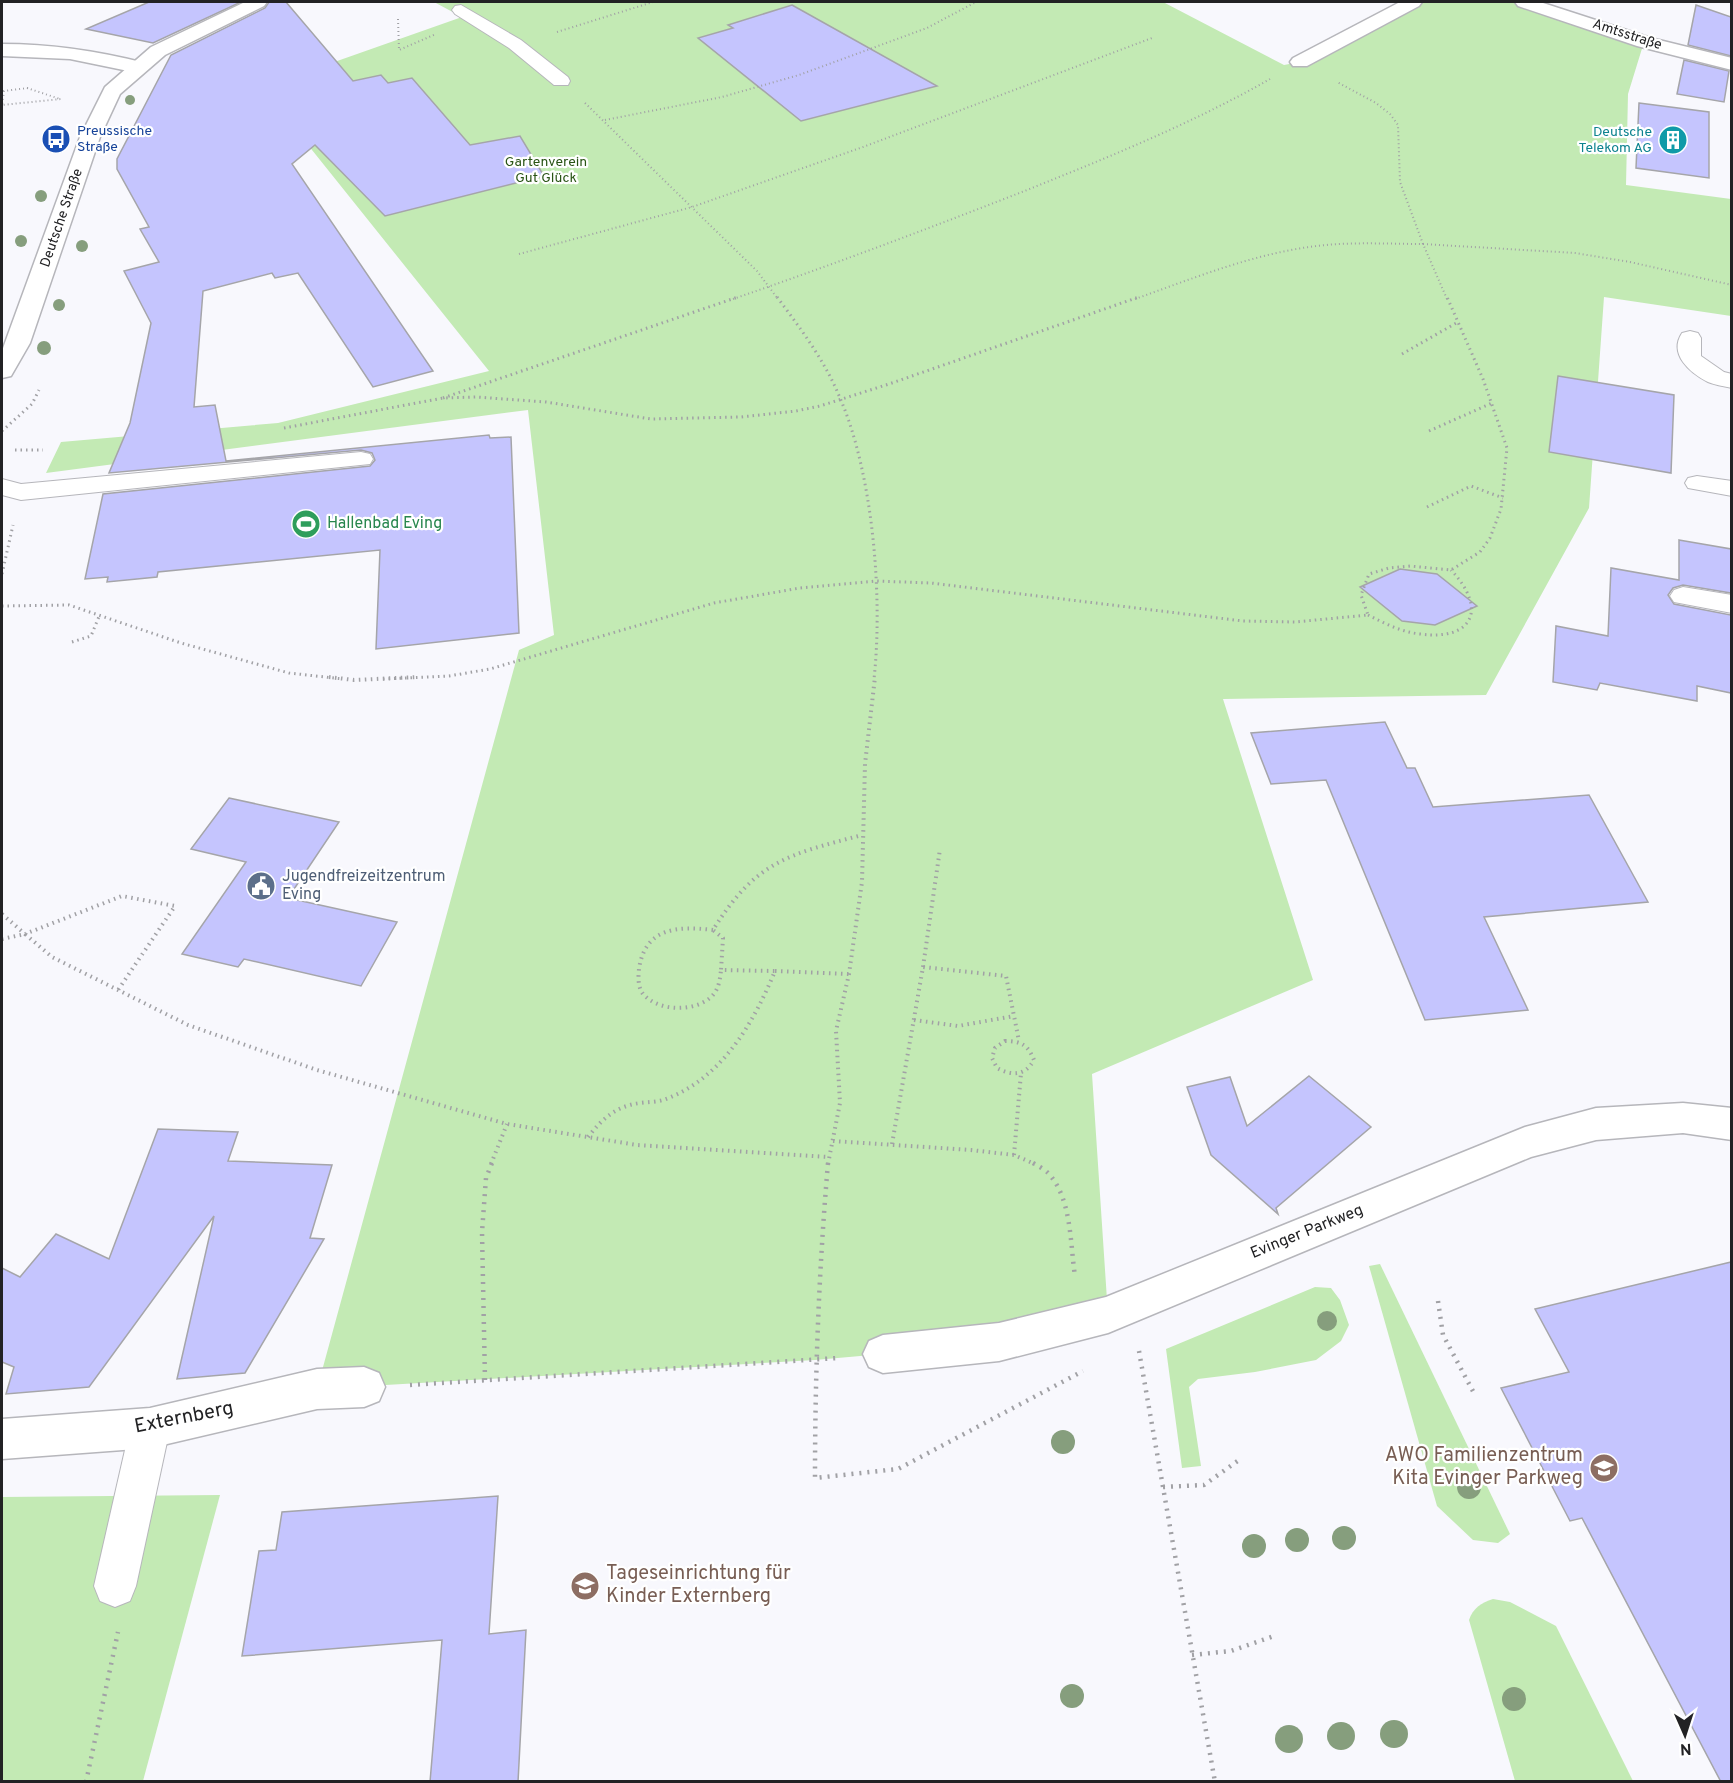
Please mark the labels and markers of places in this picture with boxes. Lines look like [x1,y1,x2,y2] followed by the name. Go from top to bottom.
[40,123,72,155] bus stop icon: Preussische Straße
[77,123,152,156] place label: Preussische Straße
[1579,124,1652,157] place label: Deutsche Telekom AG
[1657,124,1689,156] building icon: Deutsche Telekom AG
[290,508,322,540] sports icon: Hallenbad Eving
[327,514,442,534] place label: Hallenbad Eving
[282,867,446,905] place label: Jugendfreizeitzentrum Eving
[245,870,277,902] public building icon: Jugendfreizeitzentrum Eving
[1385,1443,1583,1492] place label: AWO Familienzentrum Kita Evinger Parkweg
[1588,1452,1620,1484] school or university icon: AWO Familienzentrum Kita Evinger Parkweg
[606,1561,791,1610] place label: Tageseinrichtung für Kinder Externberg
[569,1570,601,1602] school or university icon: Tageseinrichtung für Kinder Externberg

